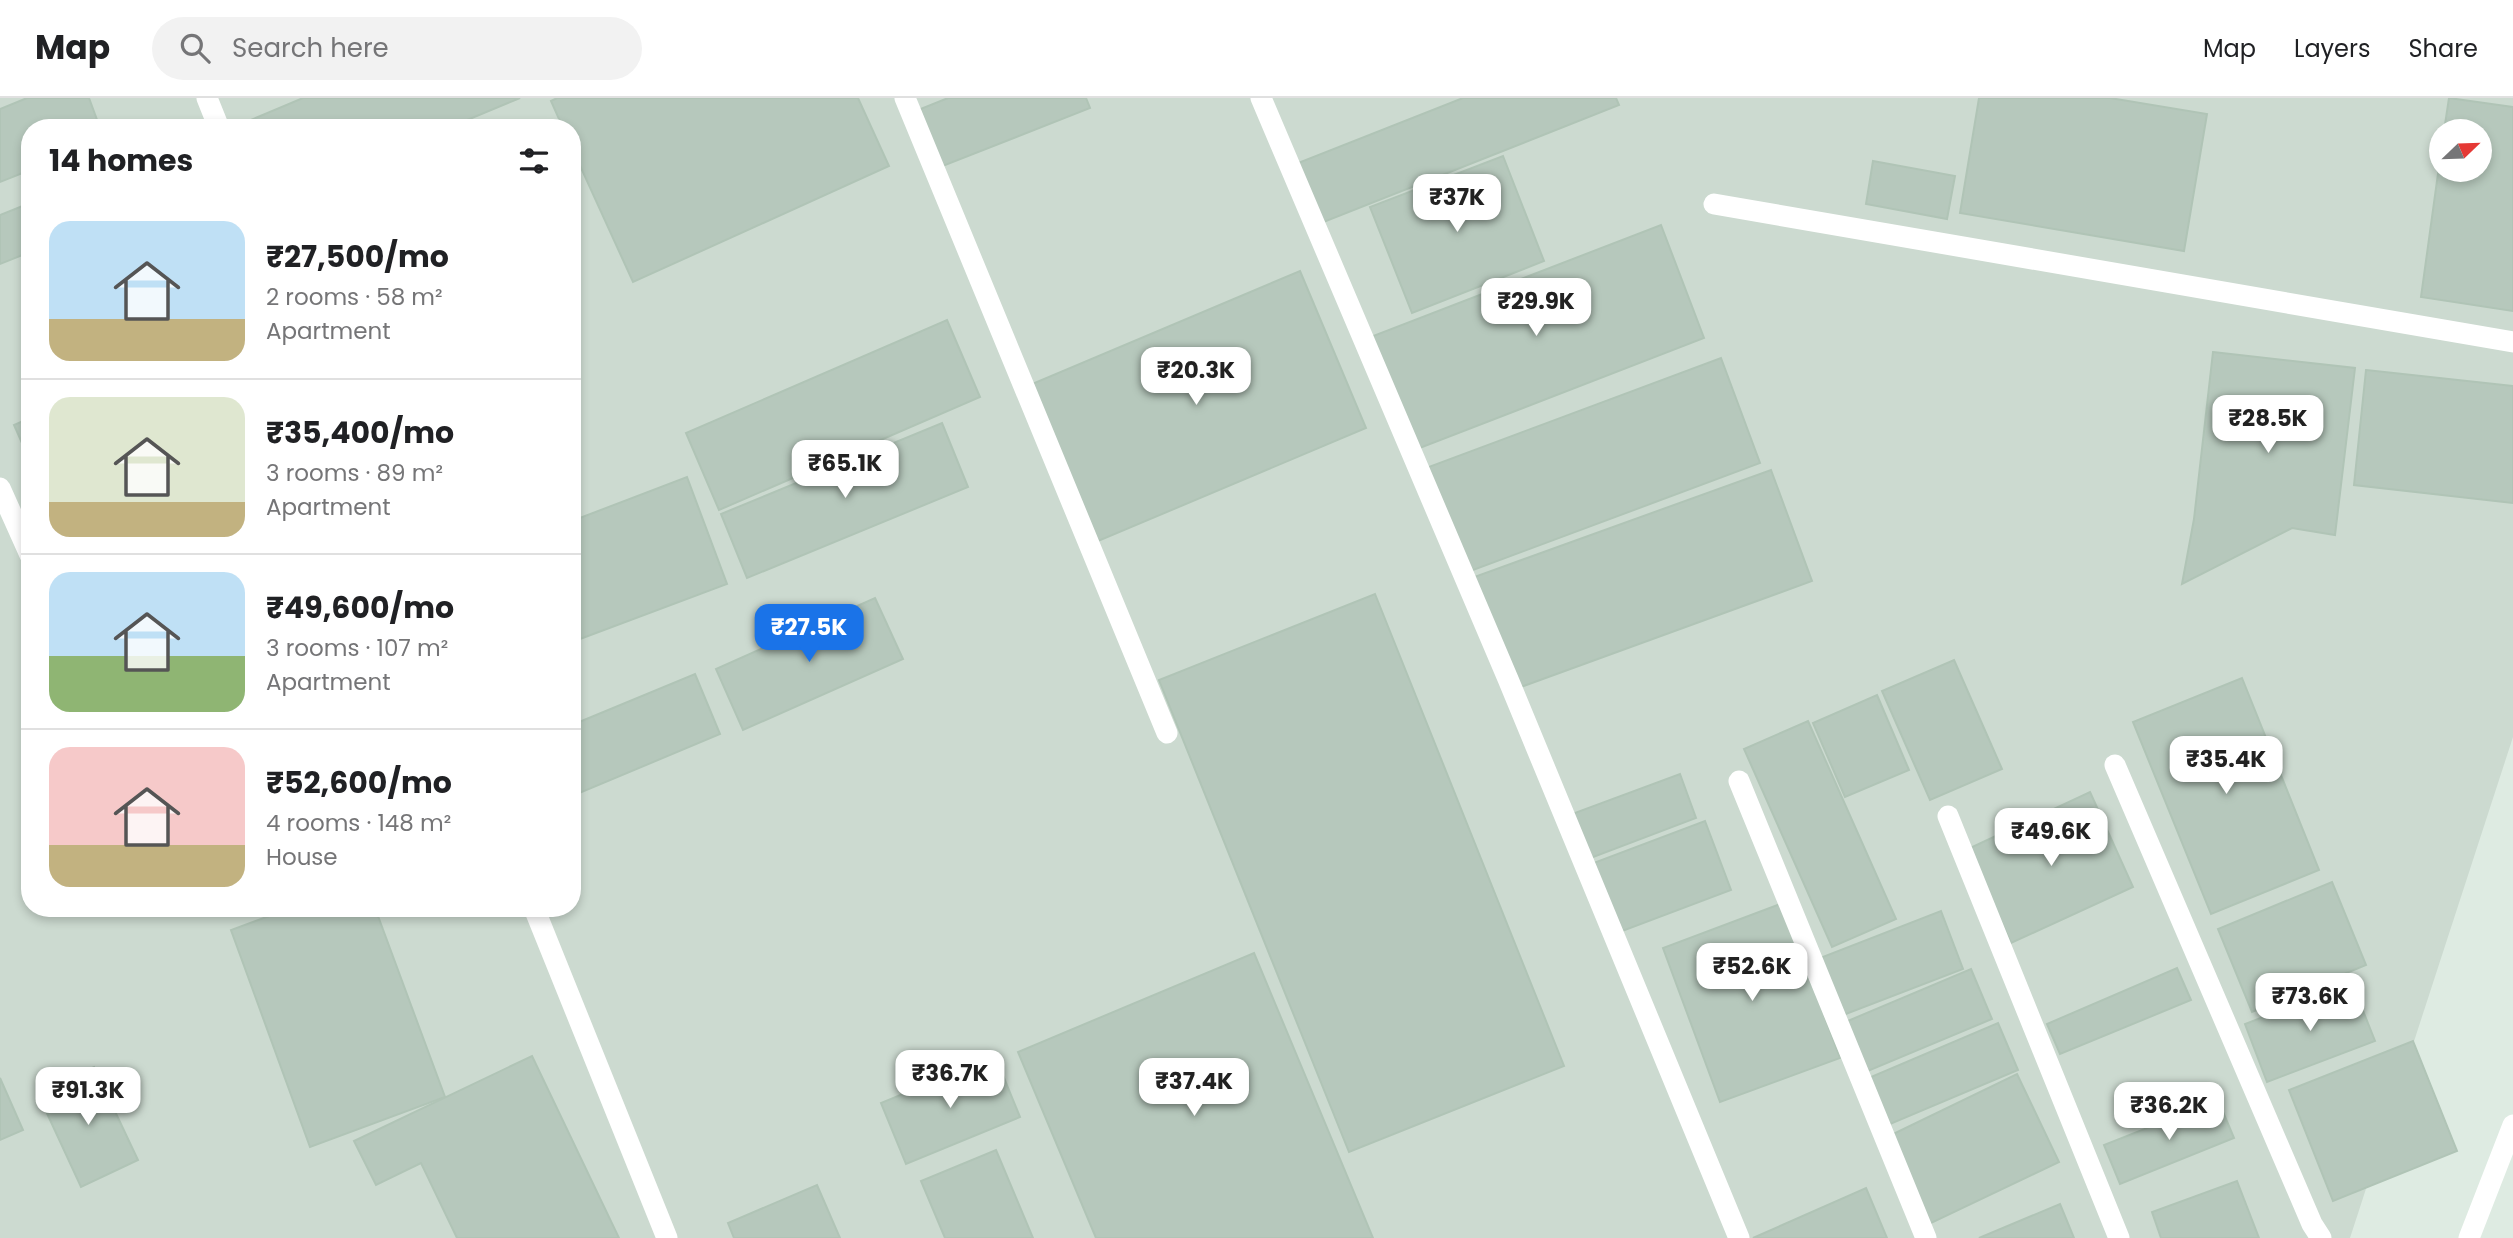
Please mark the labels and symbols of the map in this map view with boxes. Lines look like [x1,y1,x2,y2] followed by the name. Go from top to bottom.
[2429,119,2492,182] north arrow
[1416,174,1498,234] pin: ₹37K
[1479,278,1593,338] pin: ₹29.9K
[1139,348,1253,407] pin: ₹20.3K
[2211,396,2325,455] pin: ₹28.5K
[788,440,902,500] pin: ₹65.1K
[752,604,866,664] pin: ₹27.5K
[2169,736,2283,796] pin: ₹35.4K
[1994,808,2108,868] pin: ₹49.6K
[1695,944,1809,1003] pin: ₹52.6K
[2253,974,2367,1033] pin: ₹73.6K
[893,1051,1007,1110] pin: ₹36.7K
[1137,1058,1251,1118] pin: ₹37.4K
[31,1068,145,1127] pin: ₹91.3K
[2112,1082,2226,1142] pin: ₹36.2K

